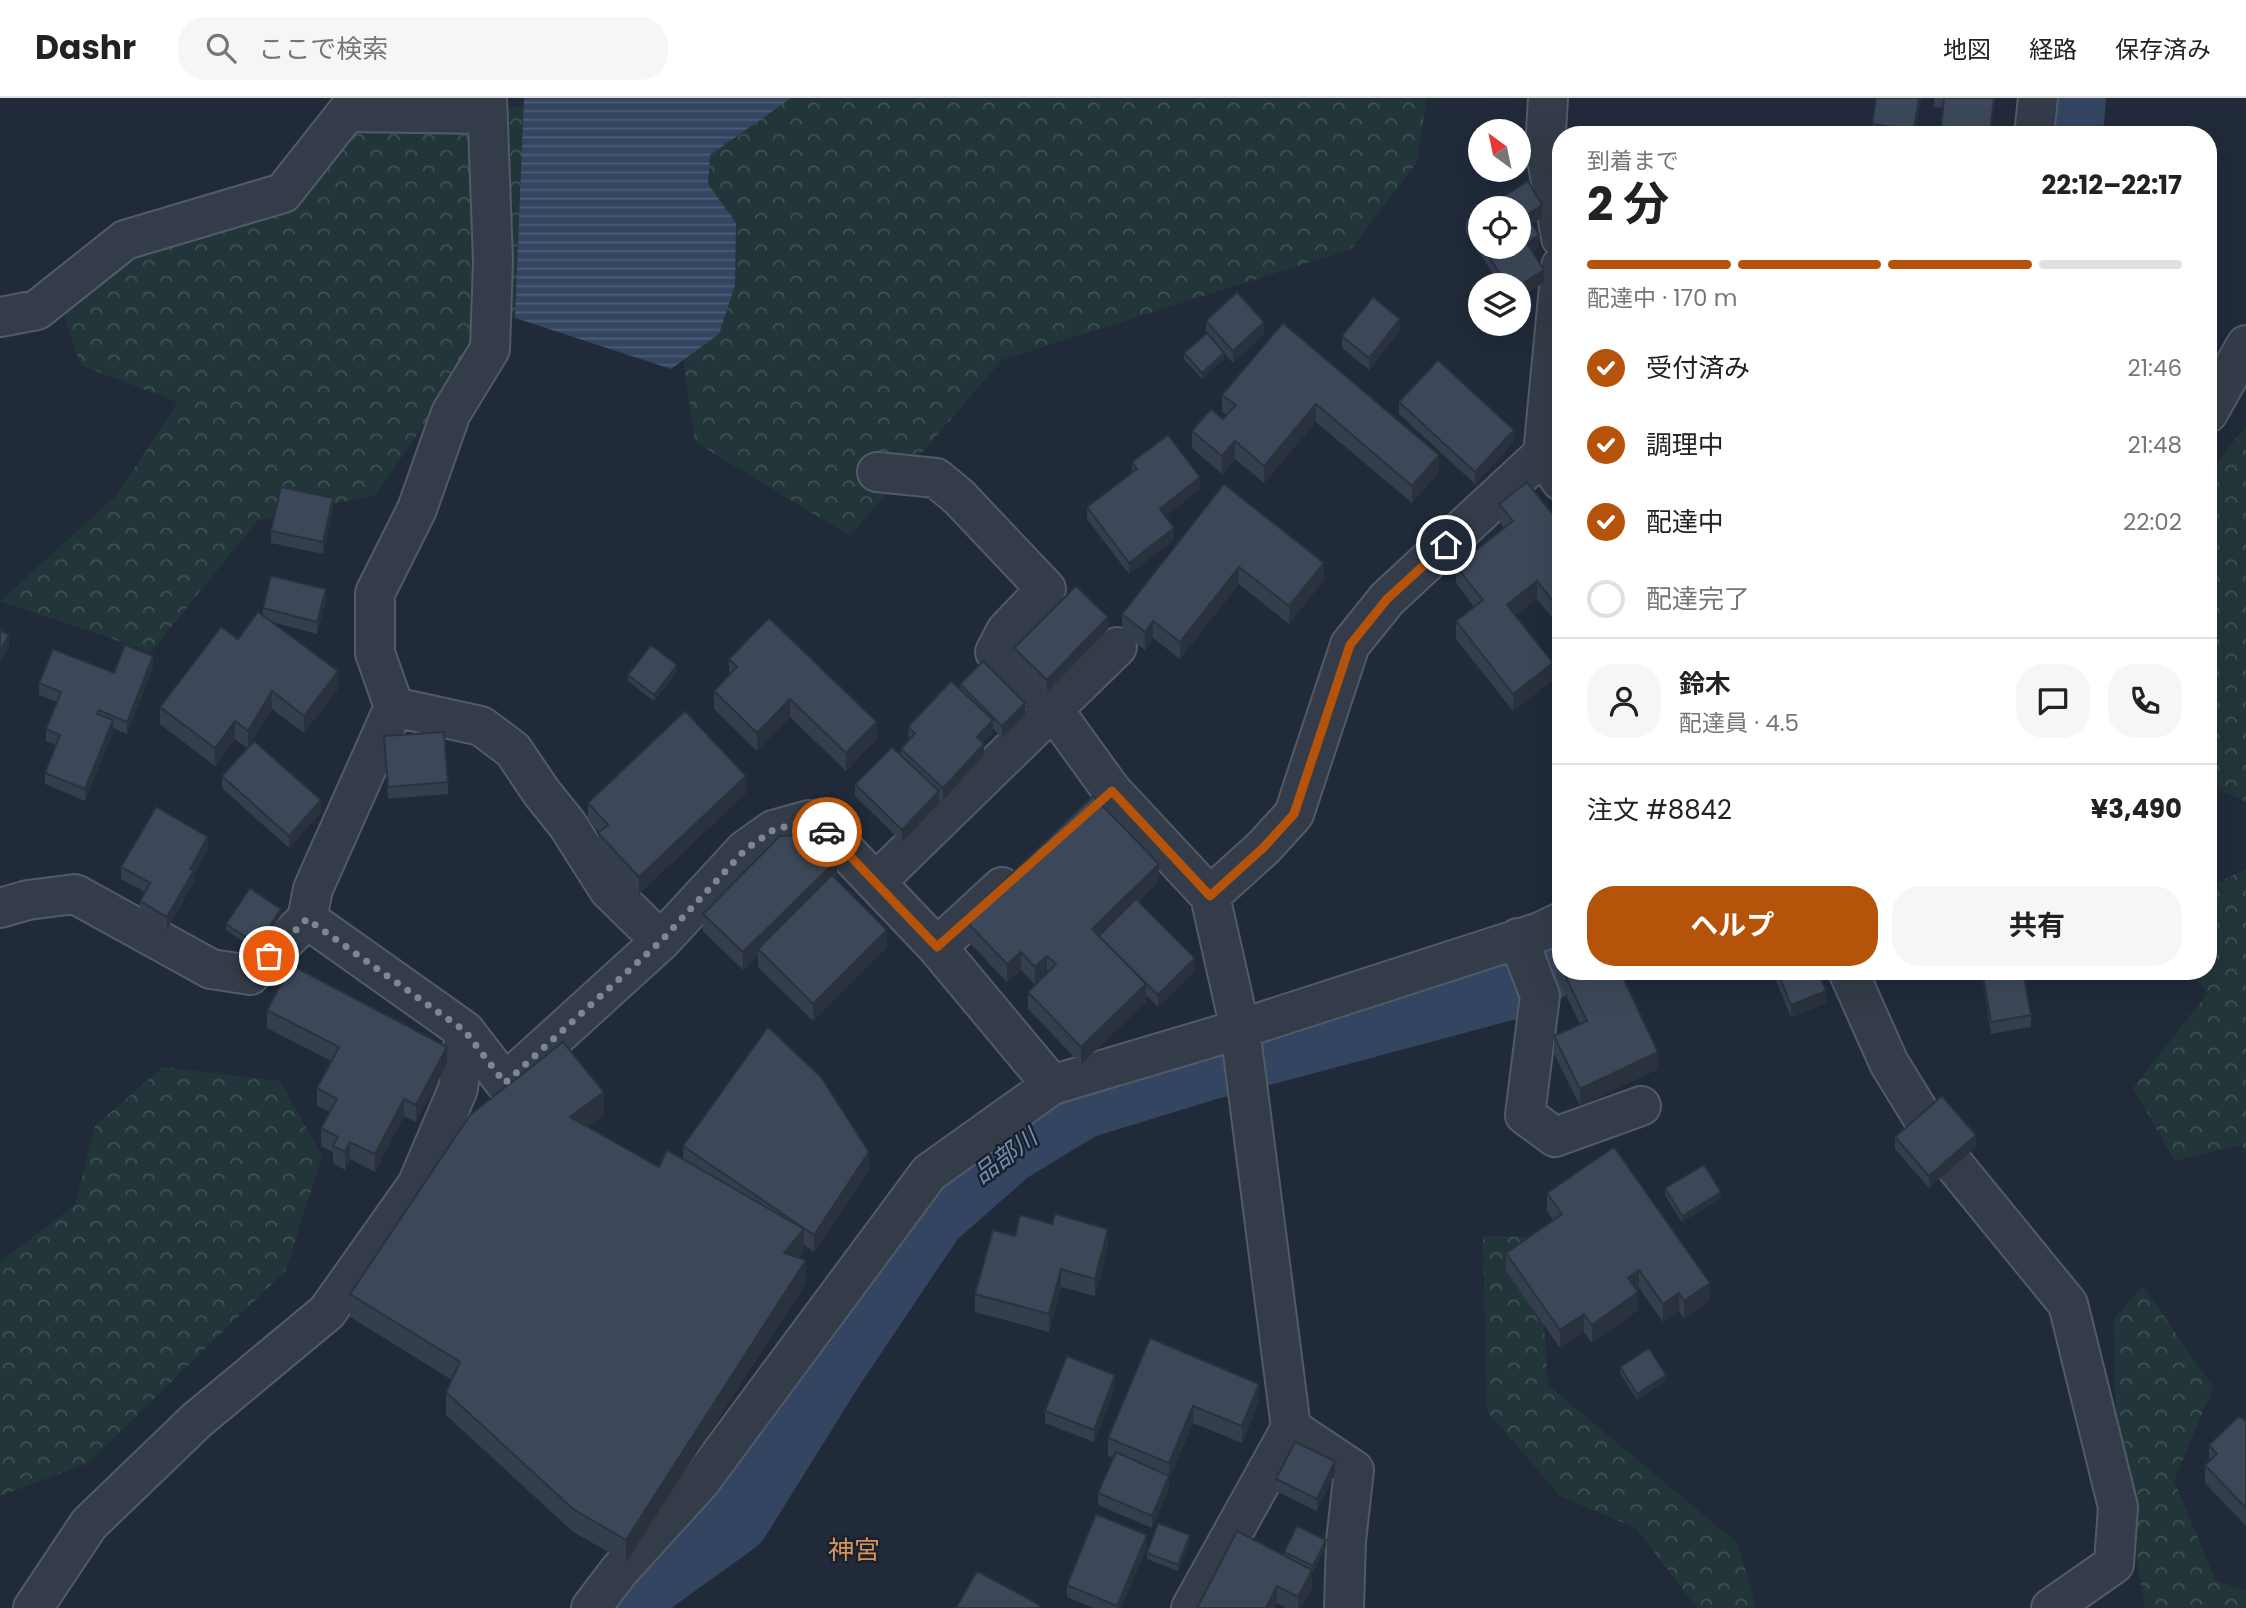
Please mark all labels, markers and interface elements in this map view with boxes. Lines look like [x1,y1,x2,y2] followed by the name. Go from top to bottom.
[178,17,668,80] search box
[35,24,136,71] text: Dashr
[202,29,240,67] icon: search
[258,31,388,67] text: ここで検索
[1943,33,1991,66] text: 地図
[2029,33,2077,66] text: 経路
[2115,33,2211,66] text: 保存済み
[1468,119,1531,182] north arrow
[1468,119,1531,336] map controls
[1587,145,1679,177] text: 到着まで
[2041,167,2182,203] text: 22:12–22:17
[1587,172,1669,236] text: 2 分
[1468,196,1531,259] button: locate
[1468,273,1531,336] button: layers
[1587,282,1737,314] text: 配達中 · 170 m
[1587,349,1625,387] icon: check
[1646,350,1750,386] text: 受付済み
[2127,352,2182,384] text: 21:46
[1587,426,1625,464] icon: check
[1646,427,1724,463] text: 調理中
[2128,429,2182,461] text: 21:48
[1587,503,1625,541] icon: check
[1646,504,1724,540] text: 配達中
[2123,506,2182,538] text: 22:02
[1416,515,1476,575] pin
[1427,526,1465,564] icon: home
[1646,581,1750,617] text: 配達完了
[1587,664,1661,738] button: person
[2016,664,2090,738] button: chat
[2108,664,2182,738] button: phone
[1679,666,1731,702] text: 鈴木
[1679,707,1799,739] text: 配達員 · 4.5
[2091,791,2182,827] text: ¥3,490
[1587,792,1732,828] text: 注文 #8842
[792,797,862,867] courier
[808,813,846,851] icon: car
[1587,886,1878,966] button: ヘルプ
[1892,886,2182,966] button: 共有
[239,926,299,986] pin
[250,937,288,975] icon: bag
[966,1119,1046,1191] water label: 品部川
[828,1532,880,1568] district label: 神宮

